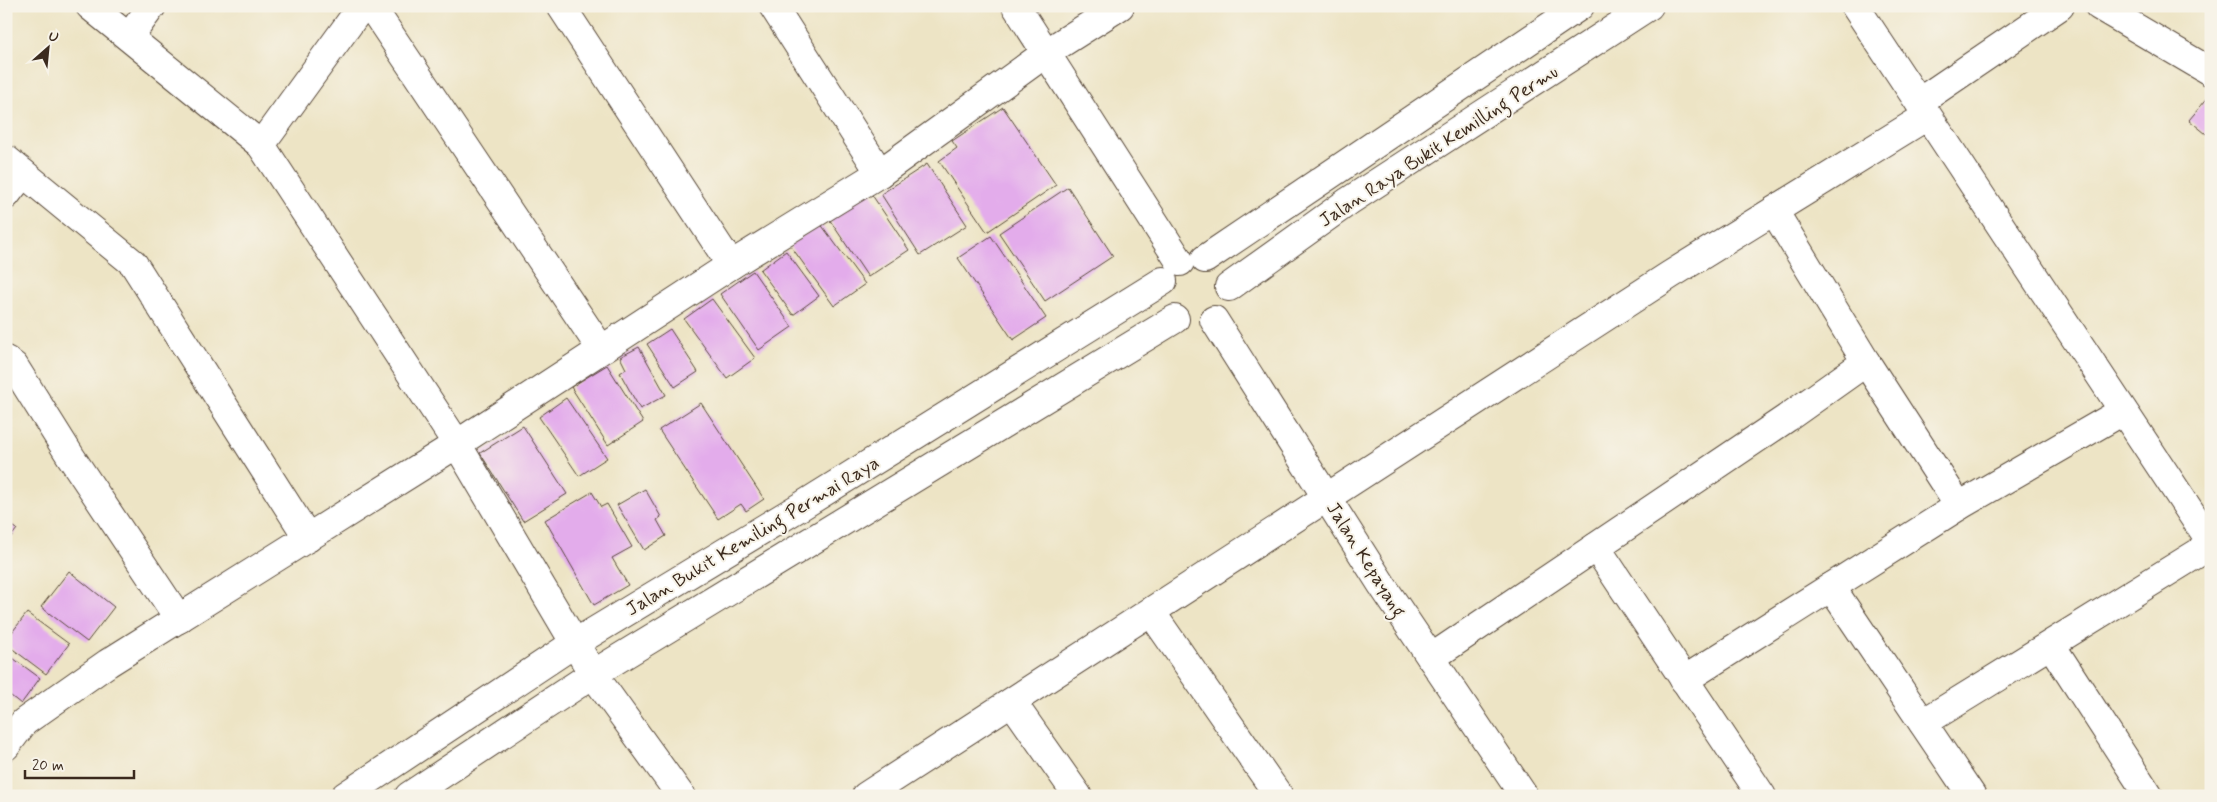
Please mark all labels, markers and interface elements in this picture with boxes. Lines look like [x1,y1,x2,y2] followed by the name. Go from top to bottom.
[22,22,72,72] north arrow
[45,27,62,47] text: U
[1315,59,1565,236] street label: Jalan Raya Bukit Kemilling Permu
[622,451,886,625] street label: Jalan Bukit Kemiling Permai Raya
[1318,497,1411,624] street label: Jalan Kepayang
[25,747,134,779] scale bar
[32,756,64,776] text: 20 m

